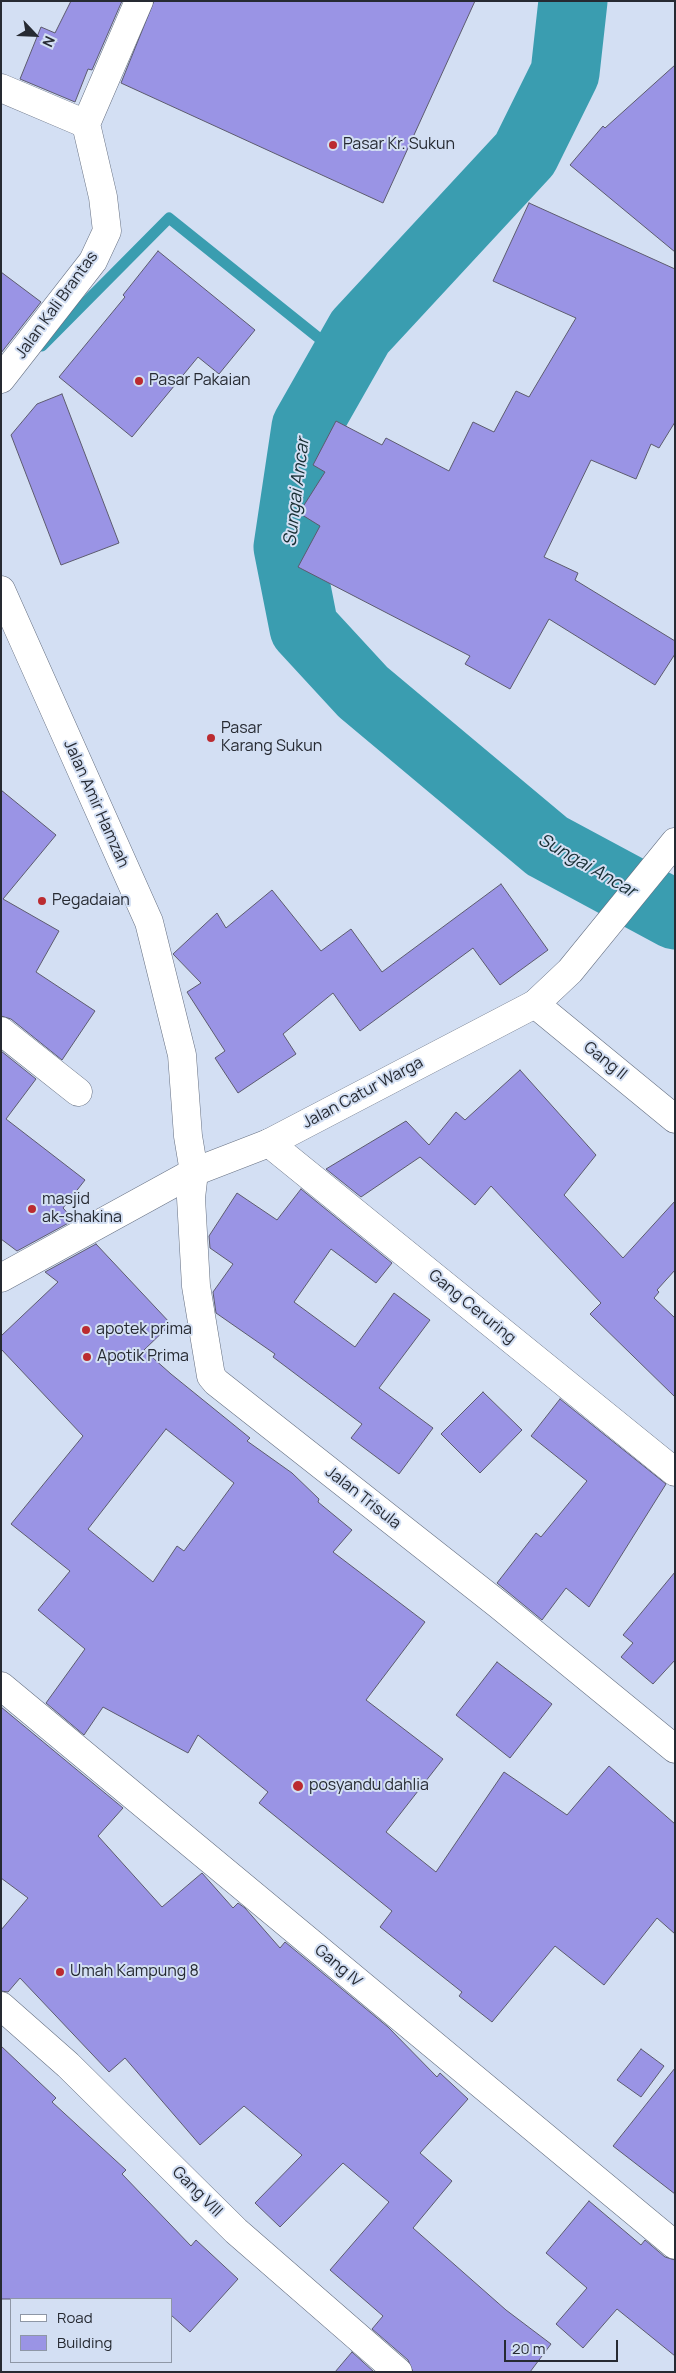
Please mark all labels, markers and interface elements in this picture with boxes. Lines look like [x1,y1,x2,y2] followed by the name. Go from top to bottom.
[10,10,60,60] north arrow
[38,33,60,50] text: N
[343,135,455,155] place label: Pasar Kr. Sukun
[327,139,339,151] marker: Pasar Kr. Sukun
[12,248,102,362] street label: Jalan Kali Brantas
[149,371,251,391] place label: Pasar Pakaian
[133,375,145,387] marker: Pasar Pakaian
[280,436,314,548] water label: Sungai Ancar
[221,719,322,757] place label: Pasar Karang Sukun
[205,732,217,744] marker: Pasar Karang Sukun
[59,737,133,871] street label: Jalan Amir Hamzah
[534,829,640,903] water label: Sungai Ancar
[52,891,130,911] place label: Pegadaian
[36,895,48,907] marker: Pegadaian
[580,1038,630,1084] street label: Gang II
[299,1053,427,1133] street label: Jalan Catur Warga
[42,1190,122,1228] place label: masjid ak-shakina
[26,1203,38,1215] marker: masjid ak-shakina
[424,1266,520,1348] street label: Gang Ceruring
[96,1320,192,1340] place label: apotek prima
[80,1324,92,1336] marker: apotek prima
[97,1347,189,1367] place label: Apotik Prima
[81,1351,93,1363] marker: Apotik Prima
[321,1463,405,1533] street label: Jalan Trisula
[309,1776,429,1796] place label: posyandu dahlia
[291,1779,305,1793] marker: posyandu dahlia
[310,1941,366,1991] street label: Gang IV
[70,1962,199,1982] place label: Umah Kampung 8
[54,1966,66,1978] marker: Umah Kampung 8
[168,2163,226,2221] street label: Gang VIII
[10,2298,172,2363] legend
[57,2307,93,2328] text: Road
[506,2330,620,2362] scale bar
[57,2332,112,2353] text: Building
[512,2338,545,2359] text: 20 m

